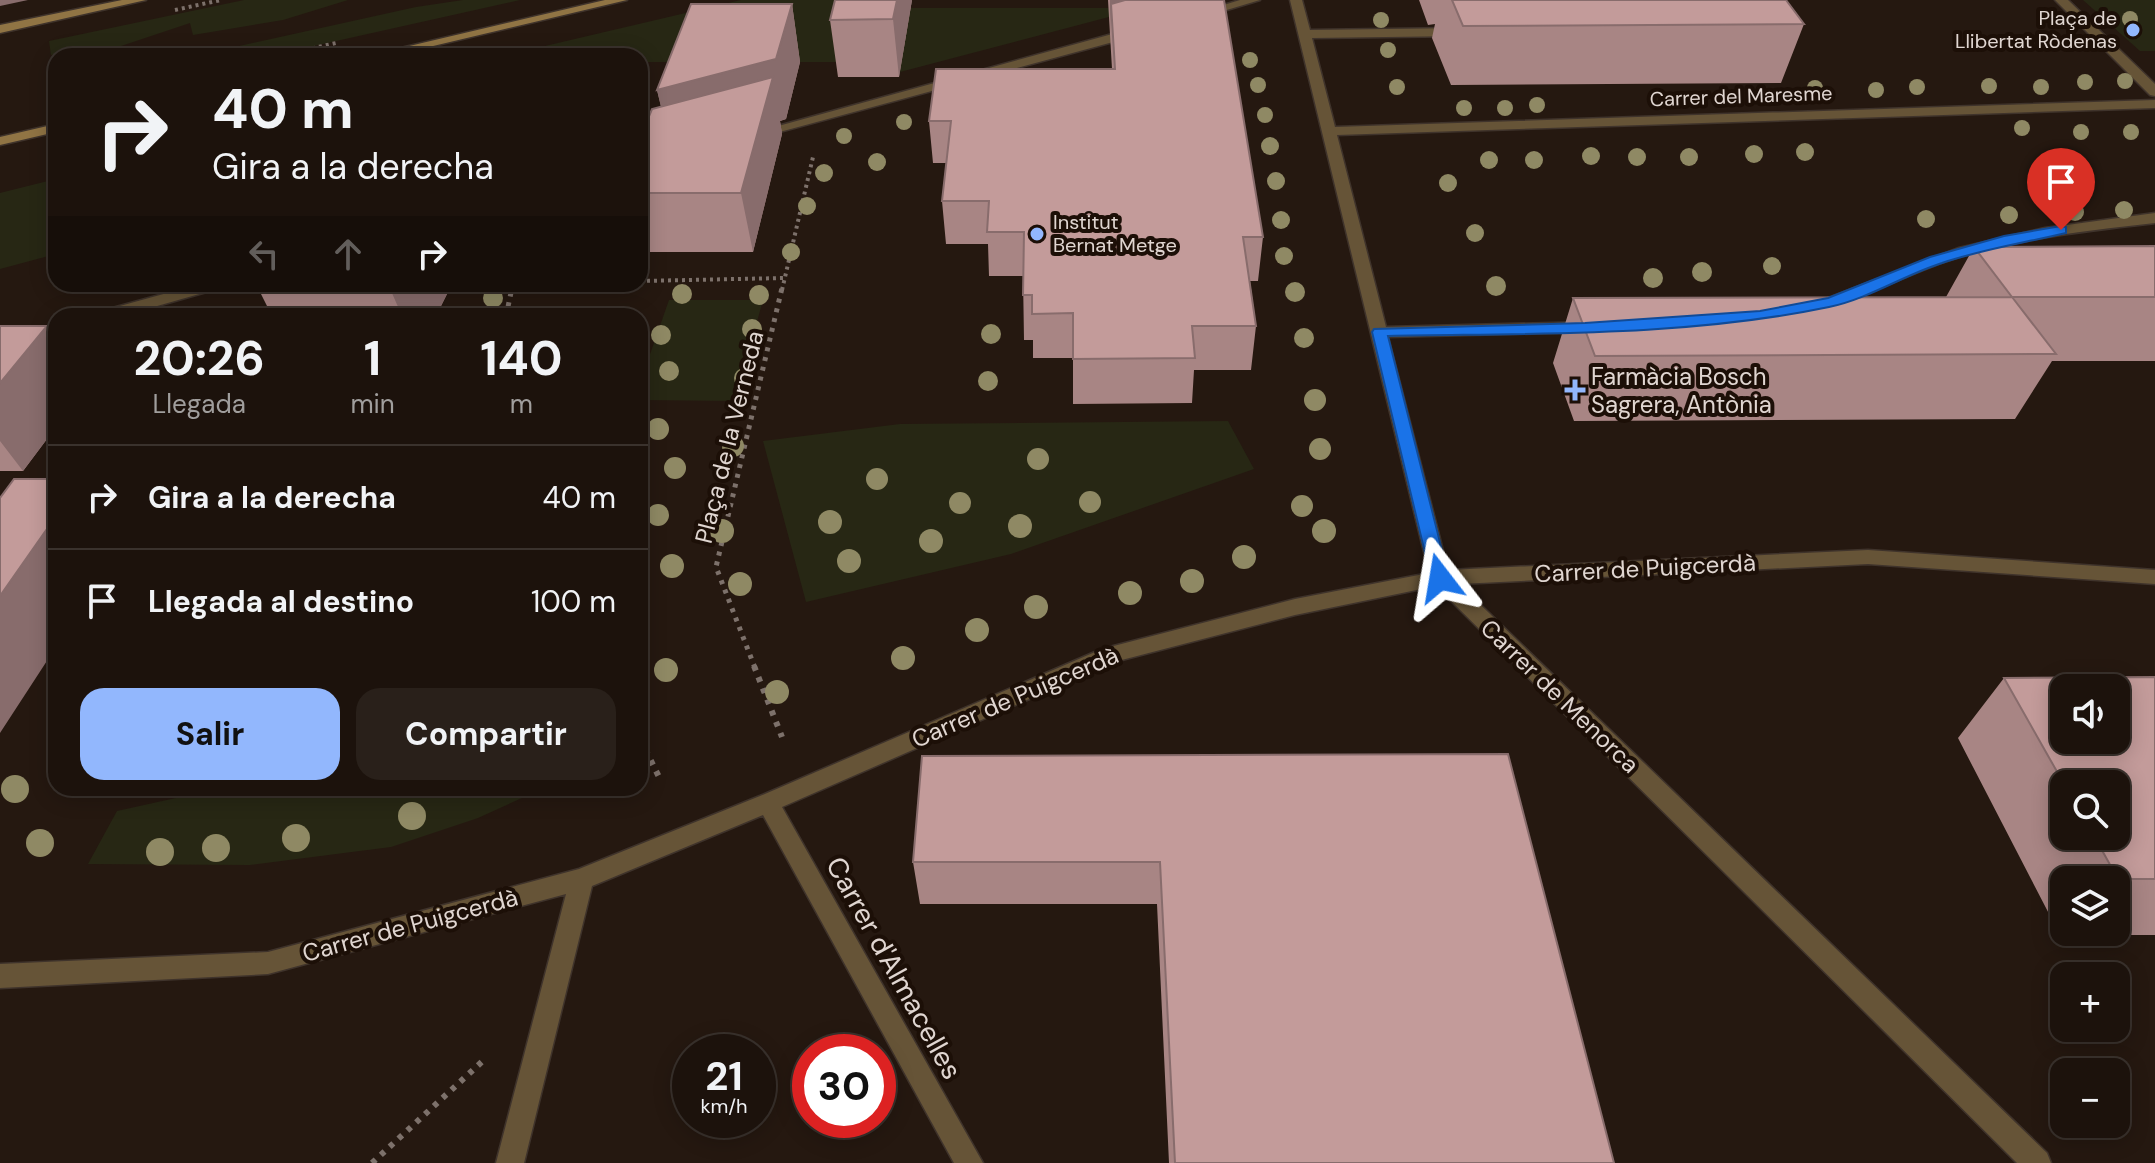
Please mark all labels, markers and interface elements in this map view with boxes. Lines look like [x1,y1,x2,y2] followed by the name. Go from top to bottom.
[1955,5,2117,54] place label: Plaça de Llibertat Ròdenas
[2124,21,2142,39] marker: Plaça de Llibertat Ròdenas
[212,72,354,145] text: 40 m
[80,80,184,184] icon: right
[1649,80,1833,112] street label: Carrer del Maresme
[212,143,494,190] text: Gira a la derecha
[2027,148,2095,230] pin
[2039,160,2083,204] icon: arrive
[1053,209,1177,258] place label: Institut Bernat Metge
[1028,225,1046,243] marker: Institut Bernat Metge
[242,232,286,276] icon: left
[326,232,370,276] icon: ahead
[410,232,454,276] icon: right
[133,327,265,390] text: 20:26
[364,327,381,390] text: 1
[480,327,563,390] text: 140
[688,328,770,546] street label: Plaça de la Verneda
[1591,361,1772,420] place label: Farmàcia Bosch Sagrera, Antònia
[1566,381,1584,399] marker: Farmàcia Bosch Sagrera, Antònia
[153,387,246,421] text: Llegada
[350,387,395,421] text: min
[510,387,533,421] text: m
[80,475,124,519] icon: right
[148,478,396,517] text: Gira a la derecha
[543,478,616,517] text: 40 m
[1398,536,1482,620] position arrow
[1533,547,1757,589] street label: Carrer de Puigcerdà
[80,579,124,623] icon: arrive
[148,582,414,621] text: Llegada al destino
[531,582,616,621] text: 100 m
[1474,612,1646,780] street label: Carrer de Menorca
[907,639,1123,755] street label: Carrer de Puigcerdà
[2050,674,2130,1138] map controls
[2050,674,2130,754] button: sound
[80,688,340,780] button: Salir
[356,688,616,780] button: Compartir
[2050,770,2130,850] button: search
[817,850,971,1086] street label: Carrer d'Almacelles
[2050,866,2130,946] button: layers
[299,881,521,969] street label: Carrer de Puigcerdà
[2050,962,2130,1042] button: +
[792,1034,896,1138] speed limit sign: 30
[705,1050,743,1102] text: 21
[2050,1058,2130,1138] button: −
[700,1093,748,1119] text: km/h

